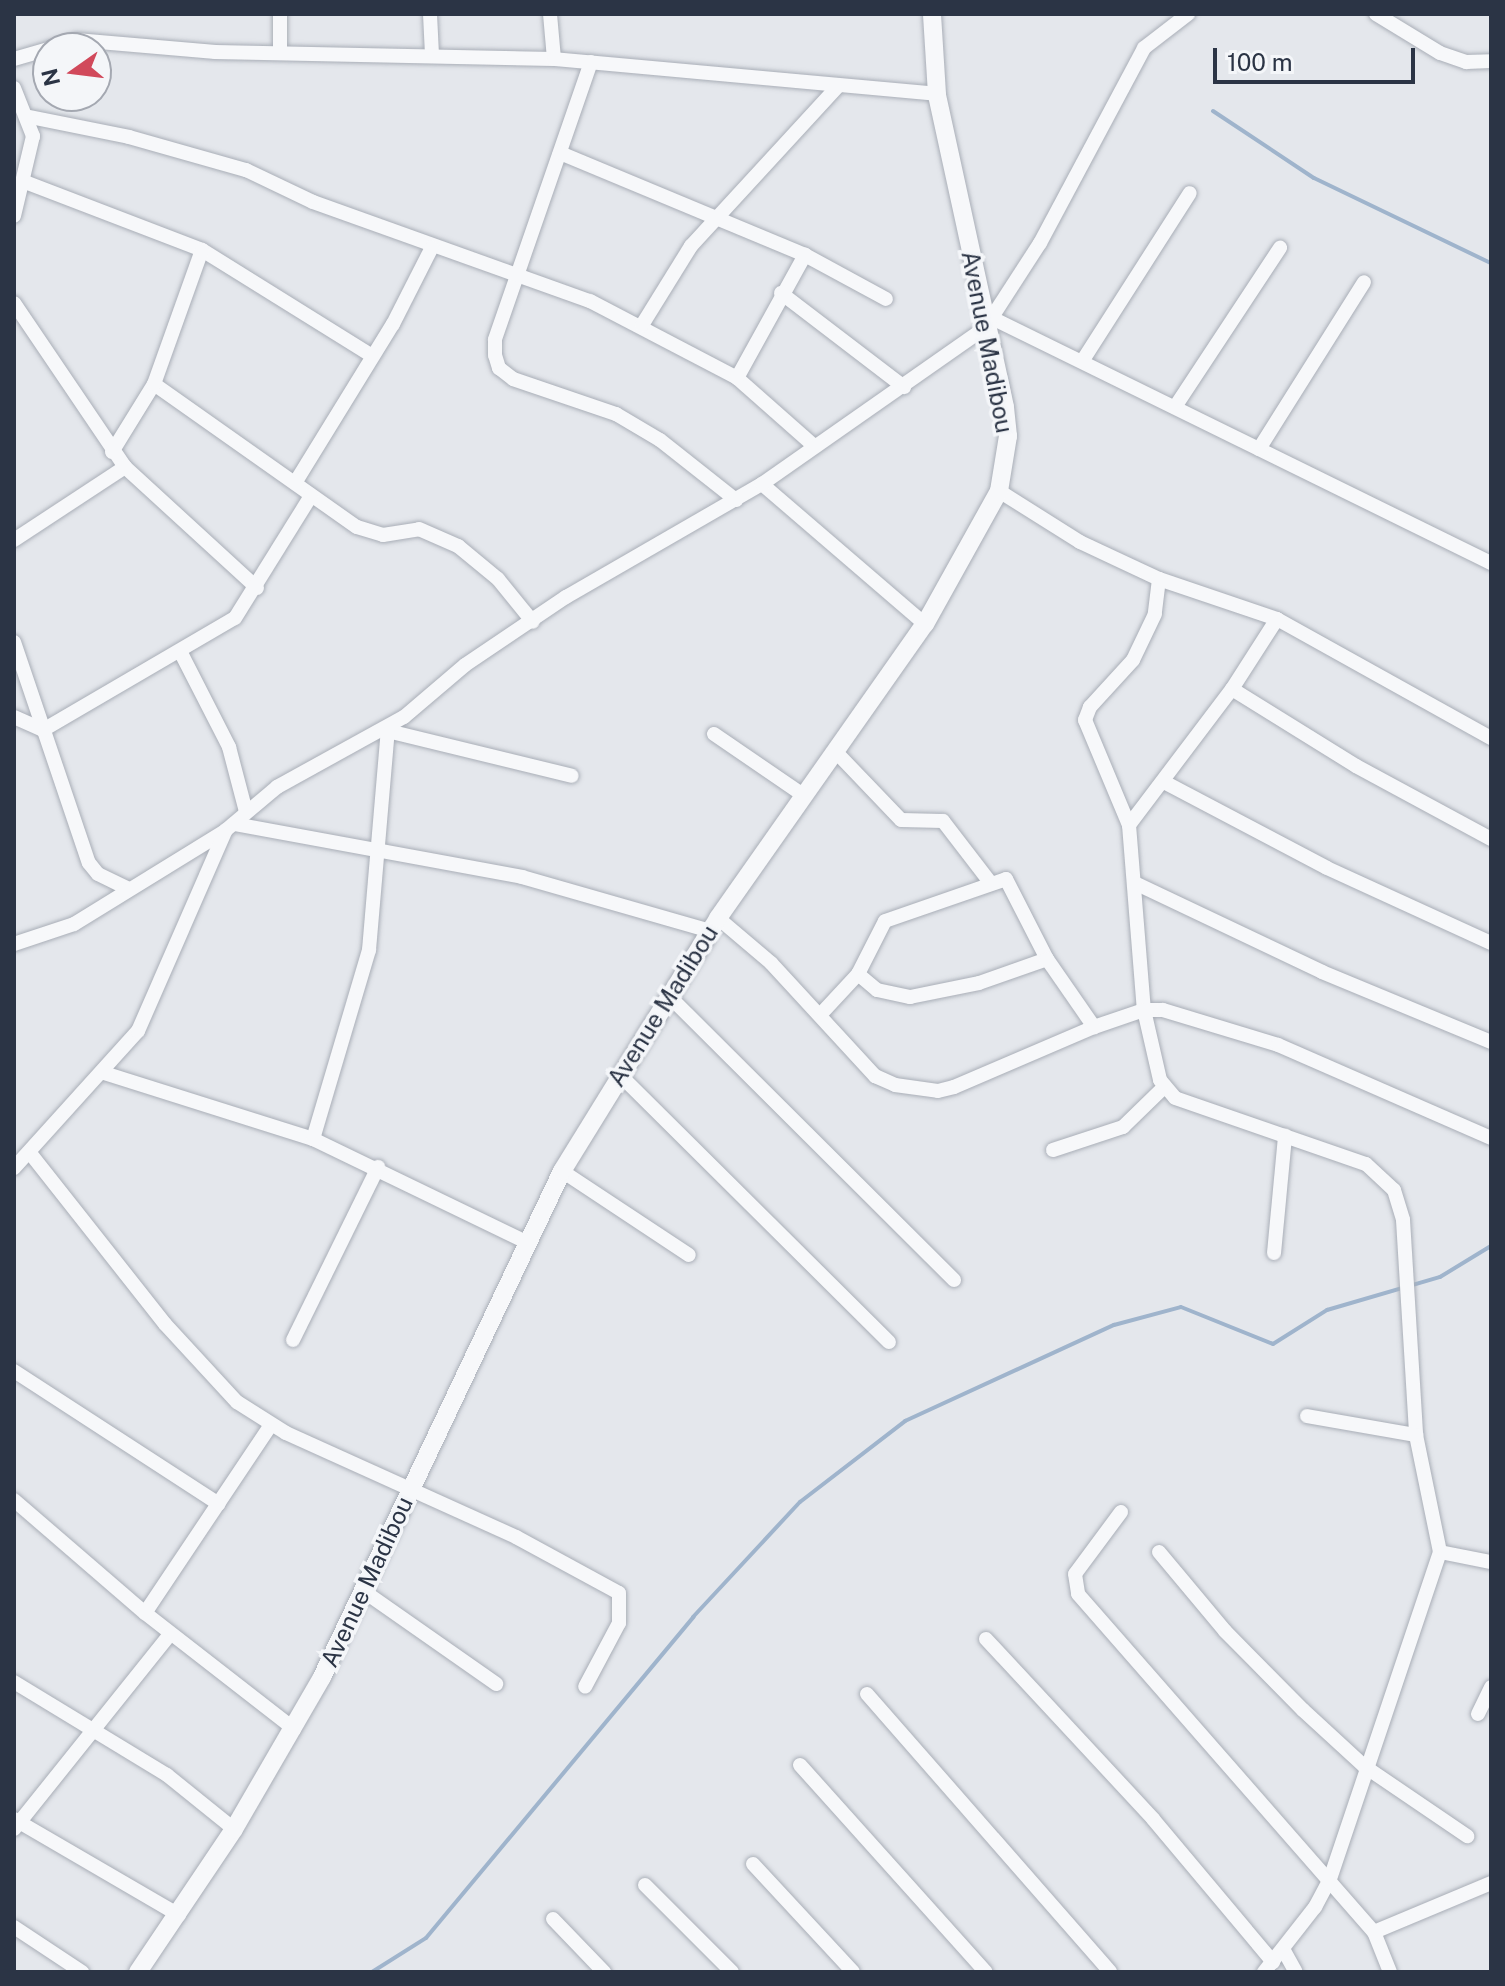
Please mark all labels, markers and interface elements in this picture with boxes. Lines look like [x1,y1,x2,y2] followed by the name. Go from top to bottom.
[32,32,112,112] north arrow
[1217,32,1419,82] scale bar
[1227,48,1293,76] text: 100 m
[36,66,65,89] text: N
[955,248,1019,436] street label: Avenue Madibou
[602,920,724,1092] street label: Avenue Madibou
[315,1492,419,1672] street label: Avenue Madibou

